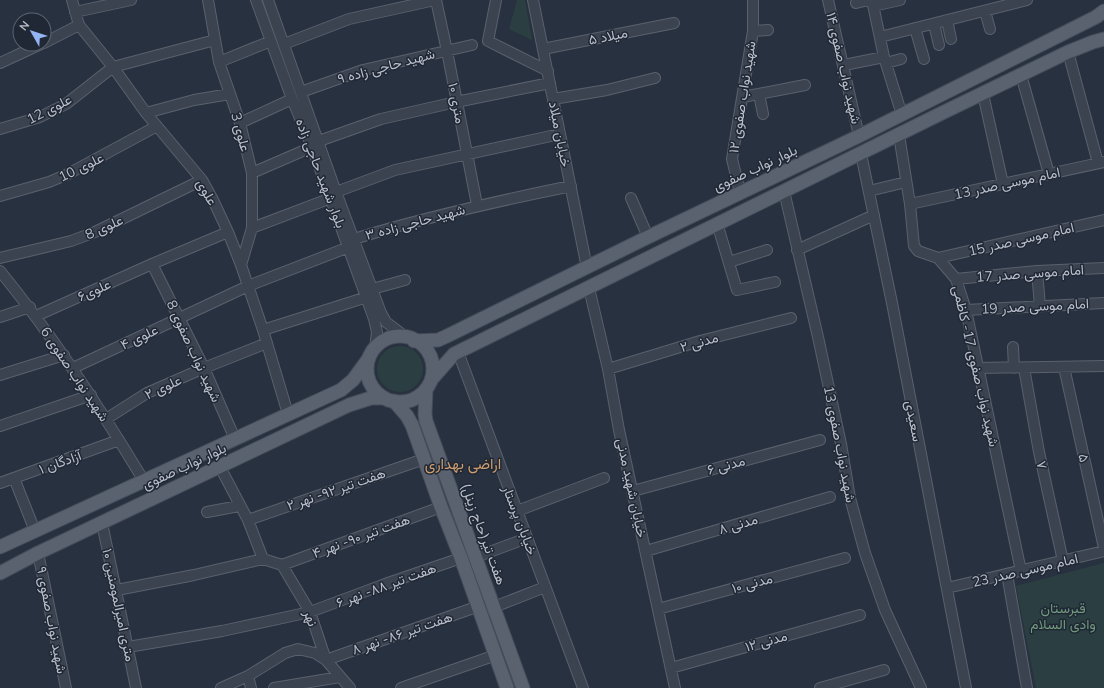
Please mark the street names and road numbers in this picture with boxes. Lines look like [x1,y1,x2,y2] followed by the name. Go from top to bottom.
[822,10,866,126] street label: شهید نواب صفوی ۱۴
[587,23,629,49] street label: میلاد ۵
[724,40,760,154] street label: شهید نواب صفوی ۱۲
[335,44,437,88] street label: شهید حاجی زاده ۹
[444,81,470,125] street label: ۱۰ متری
[23,90,75,128] street label: علوی 12
[545,100,575,168] street label: خیابان میلاد
[227,110,255,154] street label: علوی 3
[292,116,350,230] street label: بلوار شهید حاجی زاده
[710,141,800,195] street label: بلوار نواب صفوی
[55,148,107,186] street label: علوی 10
[952,163,1062,203] street label: امام موسی صدر 13
[192,175,222,209] street label: علوی
[363,200,467,244] street label: شهید حاجی زاده ۳
[82,211,126,243] street label: علوی 8
[966,218,1076,260] street label: امام موسی صدر 15
[975,260,1085,286] street label: امام موسی صدر 17
[74,275,114,305] street label: علوی۶
[949,284,1003,448] street label: شهید نواب صفوی 17- کاظمی
[980,294,1090,318] street label: امام موسی صدر 19
[163,297,225,405] street label: شهید نواب صفوی 8
[117,320,161,354] street label: علوی ۴
[37,323,113,425] street label: شهید نواب صفوی 6
[678,328,720,356] street label: مدنی ۲
[142,371,184,403] street label: علوی ۲
[820,384,860,504] street label: شهید نواب صفوی 13
[901,399,927,443] street label: سعیدی
[613,437,651,539] street label: خیابان شهید مدنی
[139,439,229,493] street label: بلوار نواب صفوی
[36,445,85,478] street label: آزادگان ۱
[705,451,747,479] street label: مدنی ۶
[1074,452,1094,464] street label: ۵
[1032,459,1052,471] street label: ۷
[284,464,388,514] street label: هفت تیر ۹۲- نهر ۲
[455,481,511,588] street label: هفت تیر(حاج زینل)
[497,482,541,558] street label: خیابان پرستار
[310,510,413,562] street label: هفت تیر ۹۰- نهر ۴
[716,510,760,538] street label: مدنی ۸
[98,547,140,663] street label: ۱۰ متری امیرالمومنین
[970,549,1080,591] street label: امام موسی صدر 23
[333,558,439,611] street label: هفت تیر ۸۸- نهر ۶
[33,565,71,675] street label: شهید نواب صفوی ۹
[730,569,774,597] street label: مدنی ۱۰
[299,606,322,629] street label: نهر
[349,607,455,659] street label: هفت تیر ۸۶- نهر ۸
[743,626,789,656] street label: مدنی ۱۲

